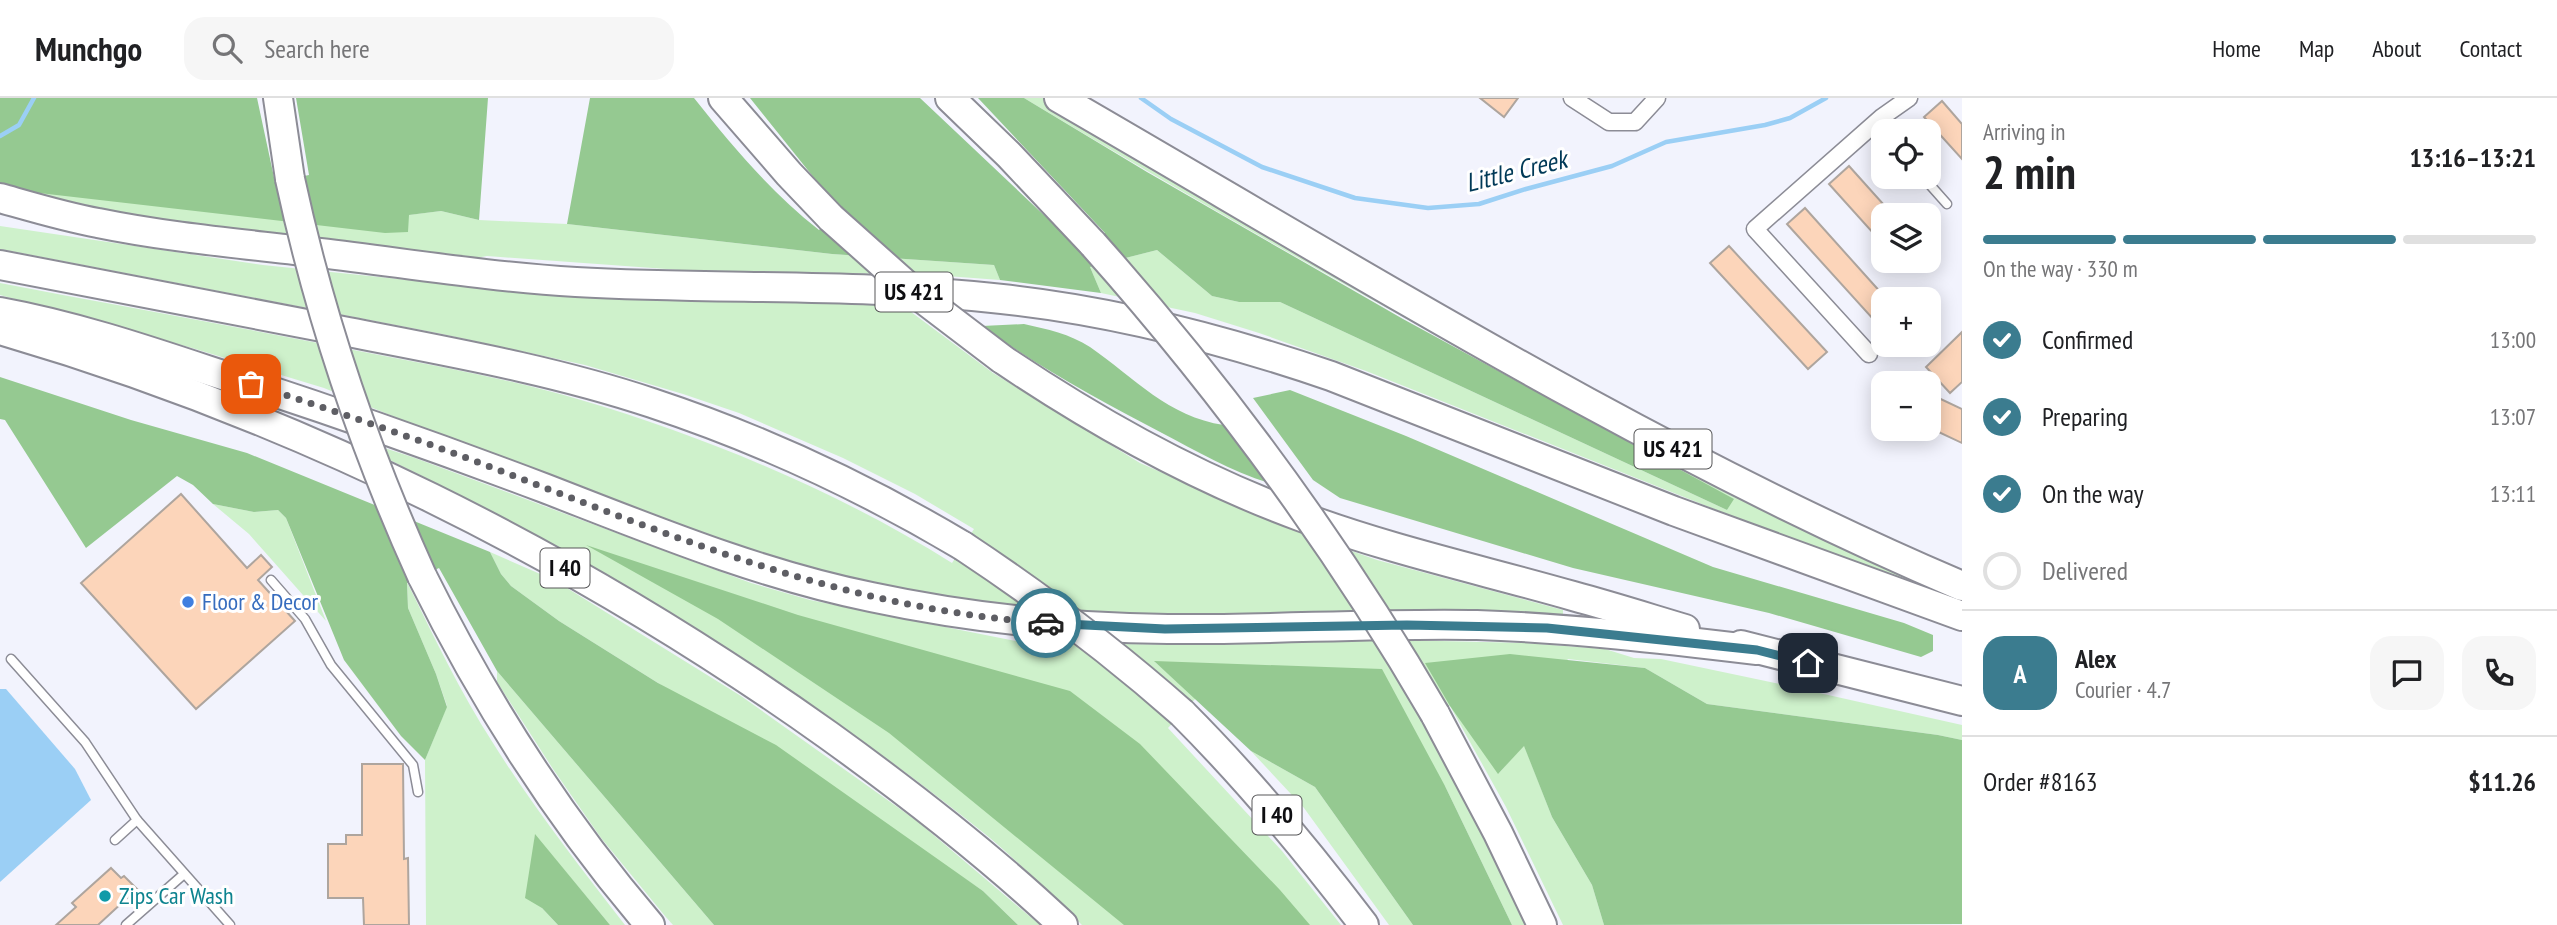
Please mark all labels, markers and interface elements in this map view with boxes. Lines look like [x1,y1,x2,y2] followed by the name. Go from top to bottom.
[184,17,674,80] search box
[35,27,142,70] text: Munchgo
[208,29,246,67] icon: search
[264,32,370,65] text: Search here
[2212,33,2261,64] text: Home
[2299,33,2334,64] text: Map
[2372,33,2421,64] text: About
[2459,33,2522,64] text: Contact
[1983,117,2065,146] text: Arriving in
[1871,119,1941,441] map controls
[1871,119,1941,189] button: locate
[1462,141,1573,199] water label: Little Creek
[2409,141,2536,174] text: 13:16–13:21
[1983,142,2076,202] text: 2 min
[1871,203,1941,273] button: layers
[1983,254,2138,283] text: On the way · 330 m
[876,272,953,312] road number: US 421
[1871,287,1941,357] button: +
[1983,321,2021,359] icon: check
[2042,323,2133,356] text: Confirmed
[2490,325,2536,354] text: 13:00
[221,354,281,414] pin
[232,365,270,403] icon: bag
[1871,371,1941,441] button: −
[1983,398,2021,436] icon: check
[2042,400,2128,433] text: Preparing
[2490,402,2536,431] text: 13:07
[1634,430,1712,468] road number: US 421
[1983,475,2021,513] icon: check
[2042,477,2144,510] text: On the way
[2490,479,2536,508] text: 13:11
[540,548,590,588] road number: I 40
[2042,554,2128,587] text: Delivered
[202,586,319,617] place label: Floor & Decor
[1011,588,1081,658] courier
[180,594,196,610] marker: Floor & Decor
[1027,604,1065,642] icon: car
[1778,633,1838,693] pin
[2370,636,2444,710] button: chat
[2462,636,2536,710] button: phone
[2075,642,2116,675] text: Alex
[1789,644,1827,682] icon: home
[2013,657,2027,690] text: A
[2075,675,2171,704] text: Courier · 4.7
[1983,765,2098,798] text: Order #8163
[2468,765,2536,798] text: $11.26
[1252,796,1302,834] road number: I 40
[119,880,234,911] place label: Zips Car Wash
[97,888,113,904] marker: Zips Car Wash

